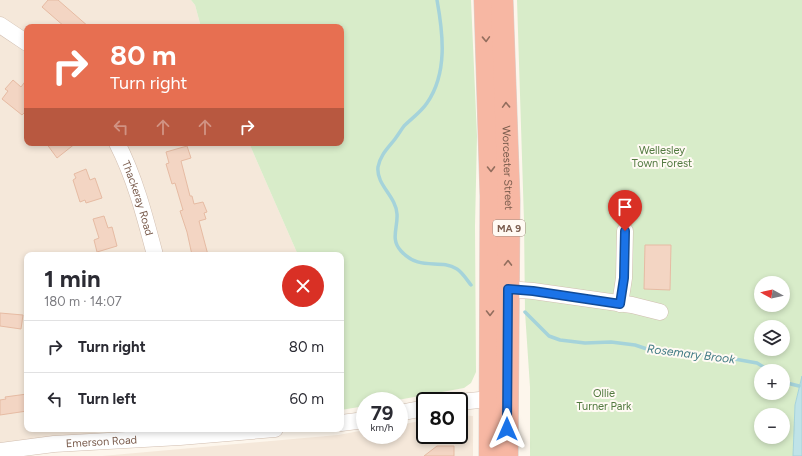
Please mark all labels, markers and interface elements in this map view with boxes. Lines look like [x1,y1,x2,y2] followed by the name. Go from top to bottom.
[482,36,490,42] one-way arrow
[110,38,176,72] text: 80 m
[44,40,96,92] icon: right
[110,72,187,94] text: Turn right
[502,102,510,108] one-way arrow
[110,116,132,138] icon: left
[152,116,174,138] icon: ahead
[194,116,216,138] icon: ahead
[236,116,258,138] icon: right
[500,125,515,210] street label: Worcester Street
[632,144,692,170] park label: Wellesley Town Forest
[119,159,156,237] street label: Thackeray Road
[486,166,495,172] one-way arrow
[608,190,642,231] pin
[614,196,636,218] icon: arrive
[493,220,525,236] road number: MA 9
[504,260,513,266] one-way arrow
[44,264,101,293] text: 1 min
[282,265,324,307] button: close
[754,276,790,312] north arrow
[754,276,790,444] map controls
[44,294,122,309] text: 180 m · 14:07
[486,310,494,316] one-way arrow
[754,320,790,356] button: layers
[44,336,66,358] icon: right
[78,338,146,356] text: Turn right
[289,338,324,356] text: 80 m
[646,342,737,366] water label: Rosemary Brook
[754,364,790,400] button: +
[577,387,632,413] park label: Ollie Turner Park
[44,388,66,410] icon: left
[78,390,136,408] text: Turn left
[289,390,324,408] text: 60 m
[416,392,468,444] speed limit sign: 80
[371,401,393,425] text: 79
[486,408,528,450] position arrow
[754,408,790,444] button: −
[371,421,393,434] text: km/h
[65,433,137,450] street label: Emerson Road

